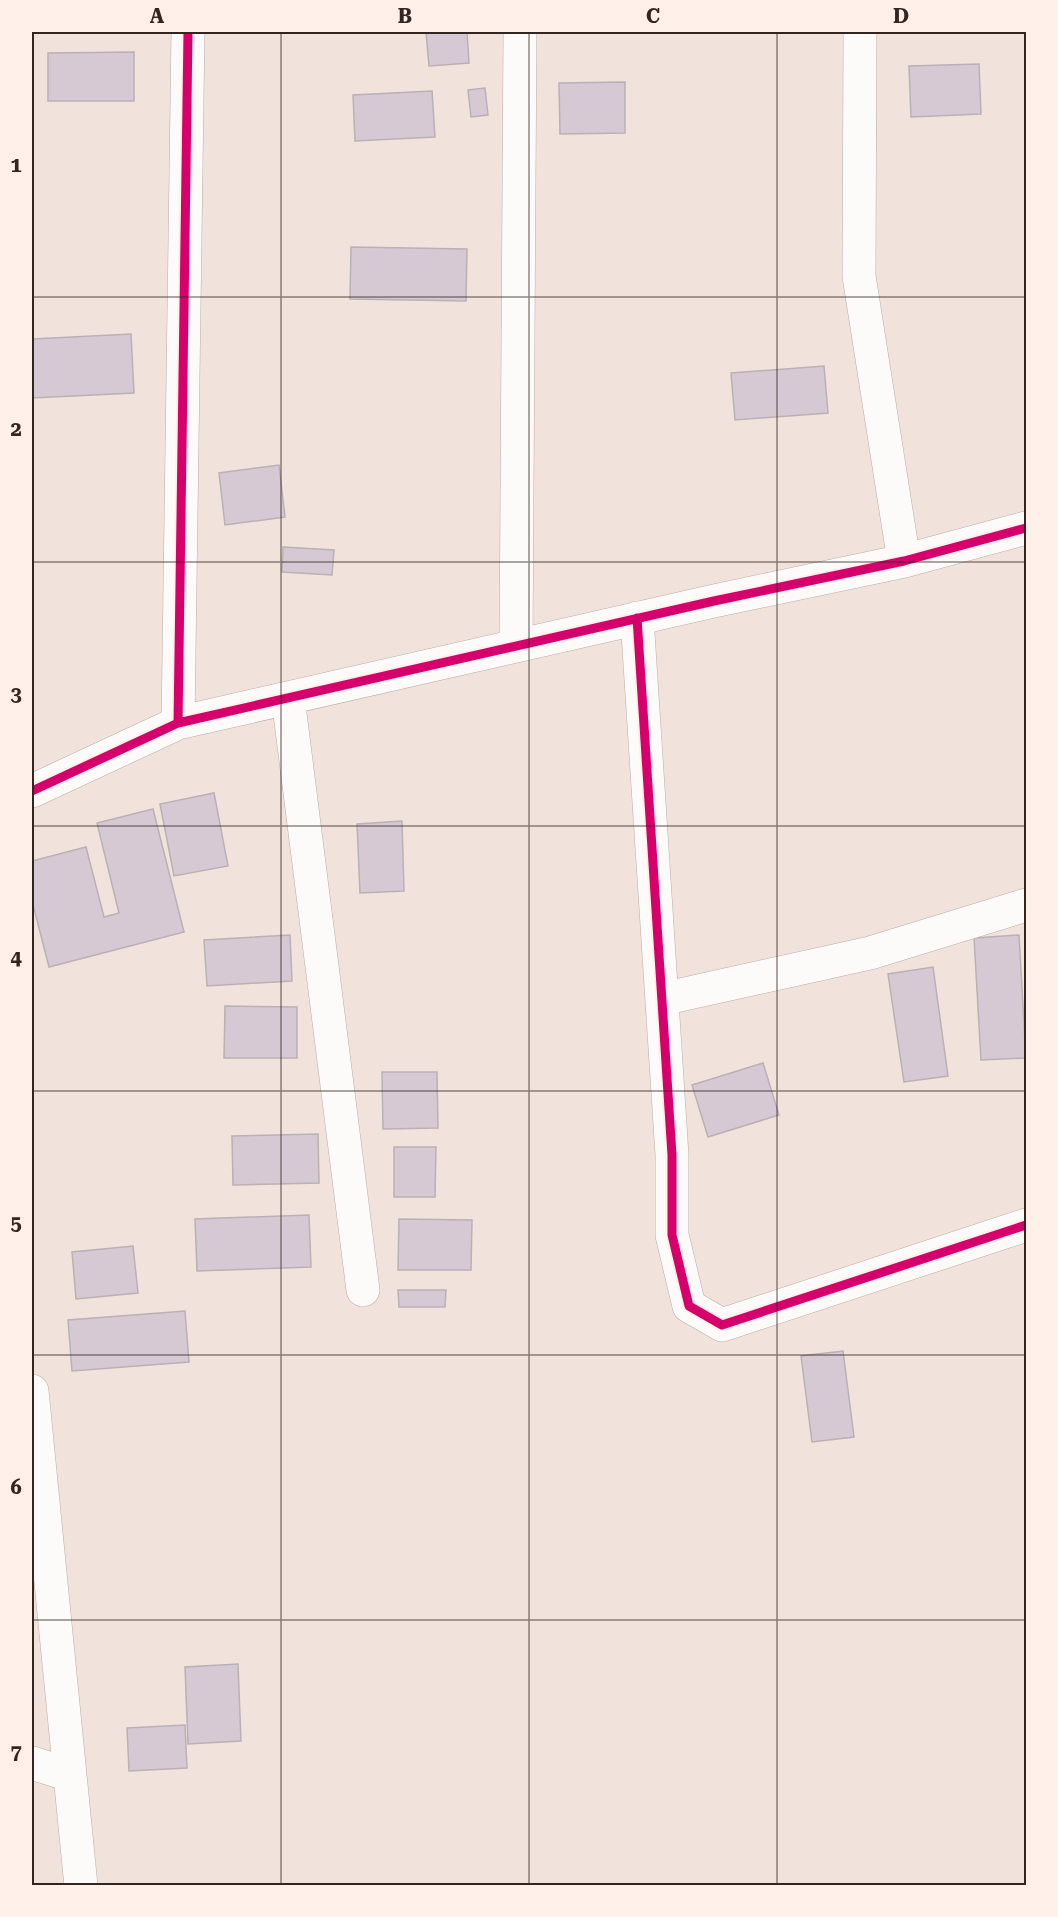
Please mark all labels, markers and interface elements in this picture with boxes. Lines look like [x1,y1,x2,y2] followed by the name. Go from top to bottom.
[150,4,165,28] text: A
[398,4,412,28] text: B
[646,4,660,28] text: C
[893,4,909,28] text: D
[10,153,22,177] text: 1
[10,417,22,441] text: 2
[10,682,22,706] text: 3
[10,946,22,970] text: 4
[10,1211,22,1235] text: 5
[10,1475,22,1499] text: 6
[10,1740,22,1764] text: 7

